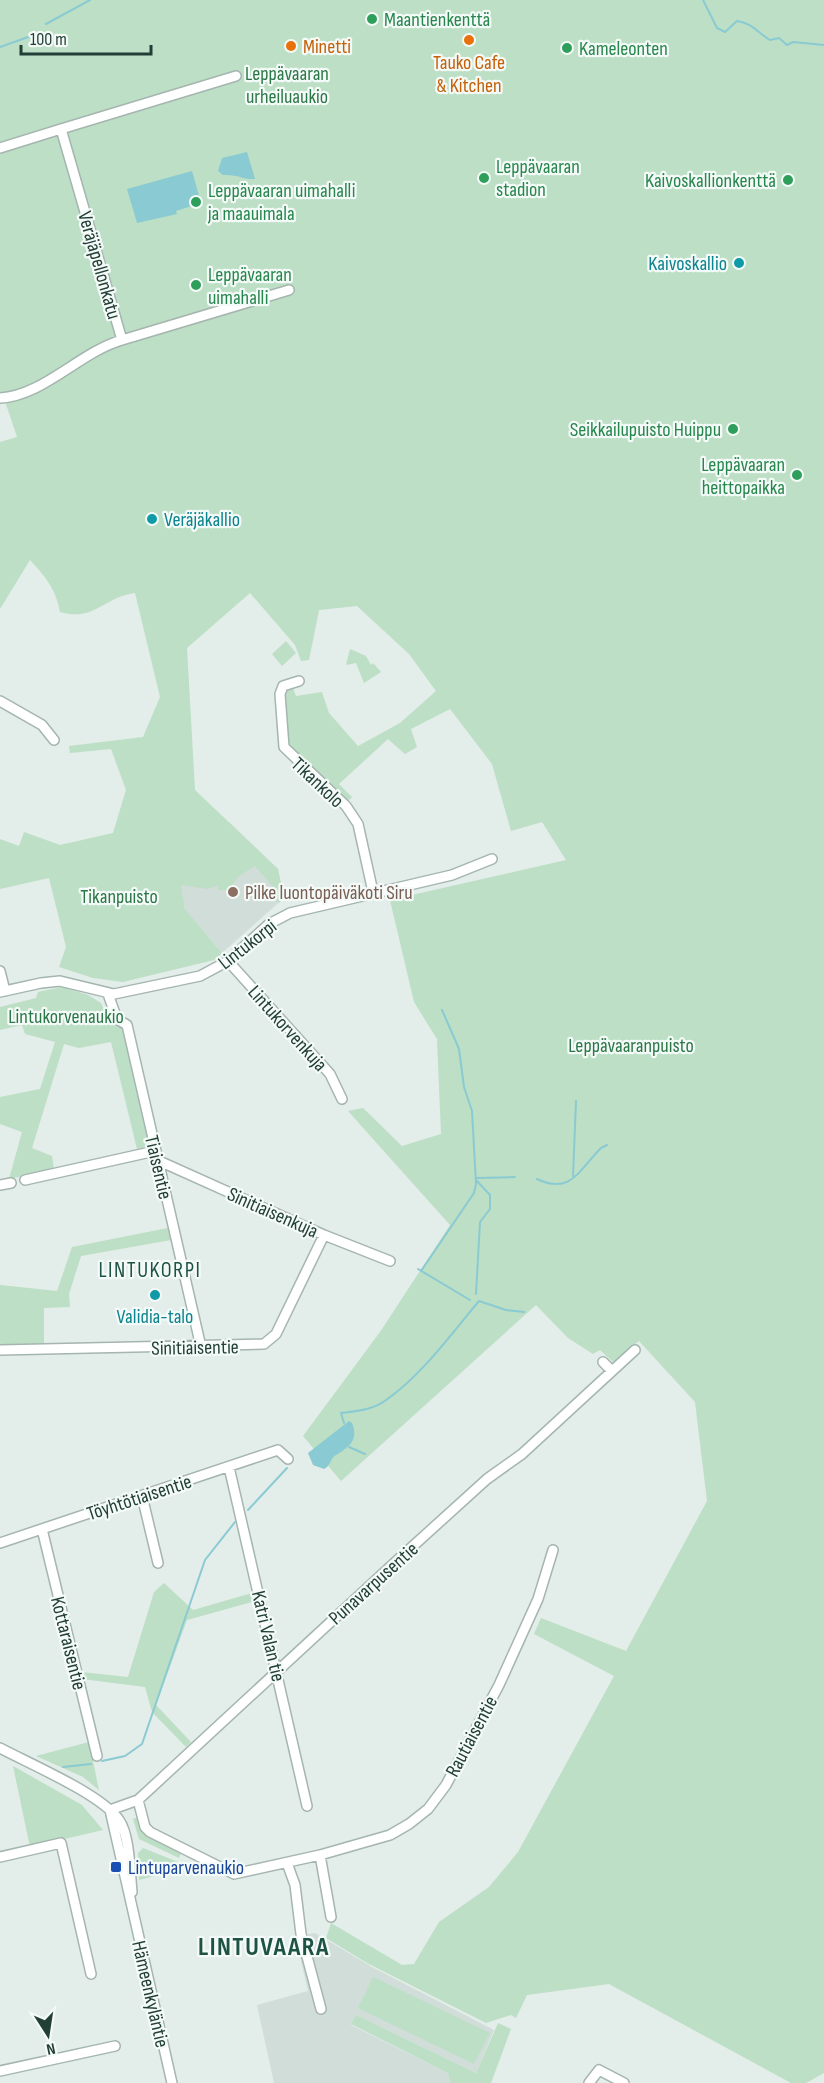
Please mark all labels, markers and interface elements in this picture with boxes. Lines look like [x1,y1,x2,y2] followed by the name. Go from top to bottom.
[384,8,490,32] place label: Maantienkenttä
[365,12,379,26] marker: Maantienkenttä
[21,18,152,56] scale bar
[30,29,67,50] text: 100 m
[462,33,476,47] marker: Tauko Cafe & Kitchen
[303,35,351,59] place label: Minetti
[579,37,668,61] place label: Kameleonten
[284,39,298,53] marker: Minetti
[560,41,574,55] marker: Kameleonten
[433,51,505,98] place label: Tauko Cafe & Kitchen
[245,62,329,109] park label: Leppävaaran urheiluaukio
[496,155,580,202] place label: Leppävaaran stadion
[645,169,776,193] place label: Kaivoskallionkenttä
[477,171,491,185] marker: Leppävaaran stadion
[781,173,795,187] marker: Kaivoskallionkenttä
[207,179,355,226] place label: Leppävaaran uimahalli ja maauimala
[189,195,203,209] marker: Leppävaaran uimahalli ja maauimala
[72,208,126,322] street label: Veräjäpellonkatu
[648,252,727,276] place label: Kaivoskallio
[732,256,746,270] marker: Kaivoskallio
[208,263,292,310] place label: Leppävaaran uimahalli
[189,278,203,292] marker: Leppävaaran uimahalli
[570,418,721,442] place label: Seikkailupuisto Huippu
[726,422,740,436] marker: Seikkailupuisto Huippu
[701,453,785,500] place label: Leppävaaran heittopaikka
[790,468,804,482] marker: Leppävaaran heittopaikka
[164,508,240,532] place label: Veräjäkallio
[145,512,159,526] marker: Veräjäkallio
[286,752,349,813] street label: Tikankolo
[245,881,413,905] place label: Pilke luontopäiväkoti Siru
[80,885,158,909] park label: Tikanpuisto
[226,885,240,899] marker: Pilke luontopäiväkoti Siru
[214,915,282,975] street label: Lintukorpi
[242,981,332,1077] street label: Lintukorvenkuja
[8,1005,124,1029] park label: Lintukorvenaukio
[568,1034,694,1058] park label: Leppävaaranpuisto
[139,1133,177,1202] street label: Tiaisentie
[223,1182,322,1244] street label: Sinitiaisenkuja
[98,1257,202,1284] district label: LINTUKORPI
[148,1288,162,1302] marker: Validia-talo
[117,1305,193,1329] place label: Validia-talo
[151,1335,239,1361] street label: Sinitiaisentie
[84,1470,195,1526] street label: Töyhtötiaisentie
[324,1537,423,1630] street label: Punavarpusentie
[246,1589,290,1684] street label: Katri Valan tie
[45,1594,91,1692] street label: Kottaraisentie
[441,1692,503,1781] street label: Rautiaisentie
[128,1856,244,1880] place label: Lintuparvenaukio
[109,1860,123,1874] marker: Lintuparvenaukio
[198,1932,330,1963] district label: LINTUVAARA
[126,1939,174,2050] street label: Hämeenkyläntie
[18,2005,78,2065] north arrow
[45,2038,57,2058] text: N

